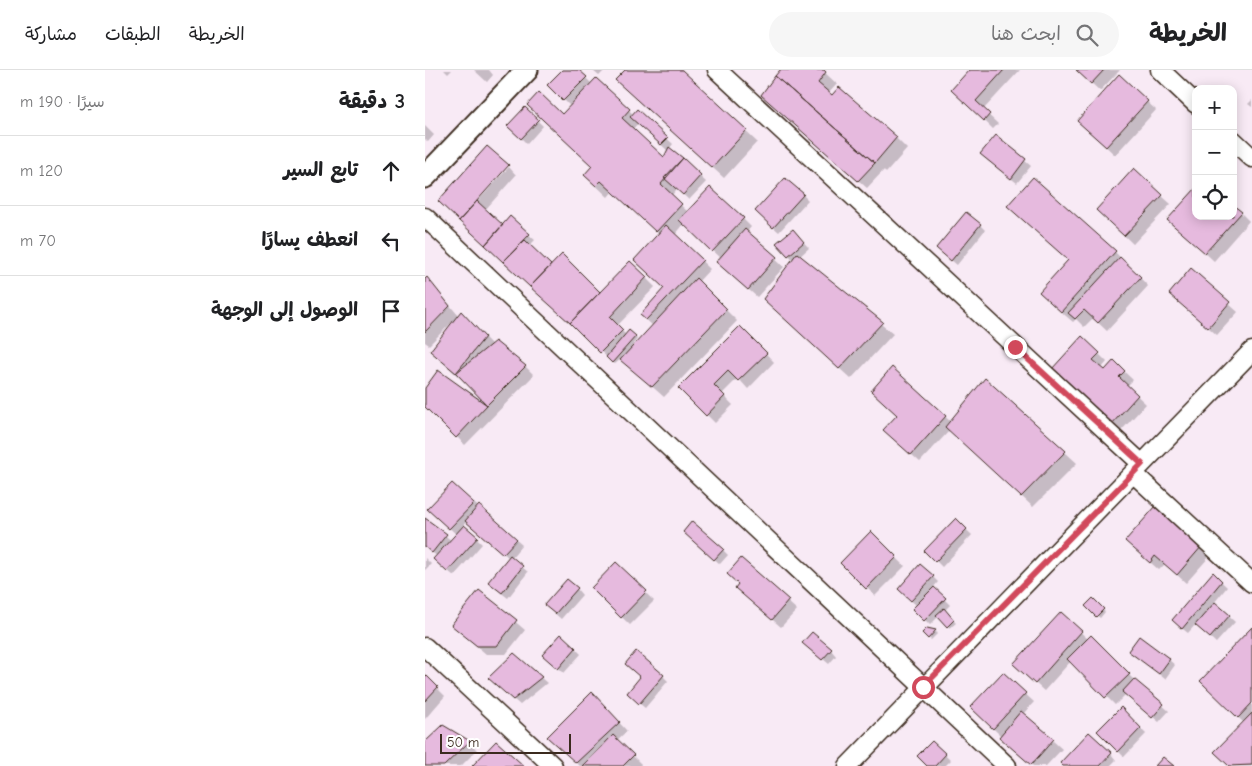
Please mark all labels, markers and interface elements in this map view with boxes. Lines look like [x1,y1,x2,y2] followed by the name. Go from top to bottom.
[769,12,1119,57] search box
[1149,19,1227,47] text: الخريطة
[1073,21,1101,49] icon: search
[991,23,1061,45] text: ابحث هنا
[25,24,77,45] text: مشاركة
[105,24,161,45] text: الطبقات
[189,24,245,45] text: الخريطة
[1192,85,1237,220] map controls
[1192,85,1237,130] button: +
[339,89,405,113] text: 3 دقيقة
[20,93,105,111] text: سيرًا · 190 m
[1192,130,1237,175] button: −
[377,157,405,185] icon: ahead
[284,159,358,181] text: تابع السير
[20,162,63,180] text: 120 m
[1192,175,1237,220] button: locate
[377,227,405,255] icon: left
[261,229,358,251] text: انعطف يسارًا
[20,232,56,250] text: 70 m
[377,297,405,325] icon: arrive
[211,299,358,321] text: الوصول إلى الوجهة
[1004,336,1027,359] route end
[912,676,935,699] route start
[440,731,571,754] scale bar
[447,734,479,751] text: 50 m

